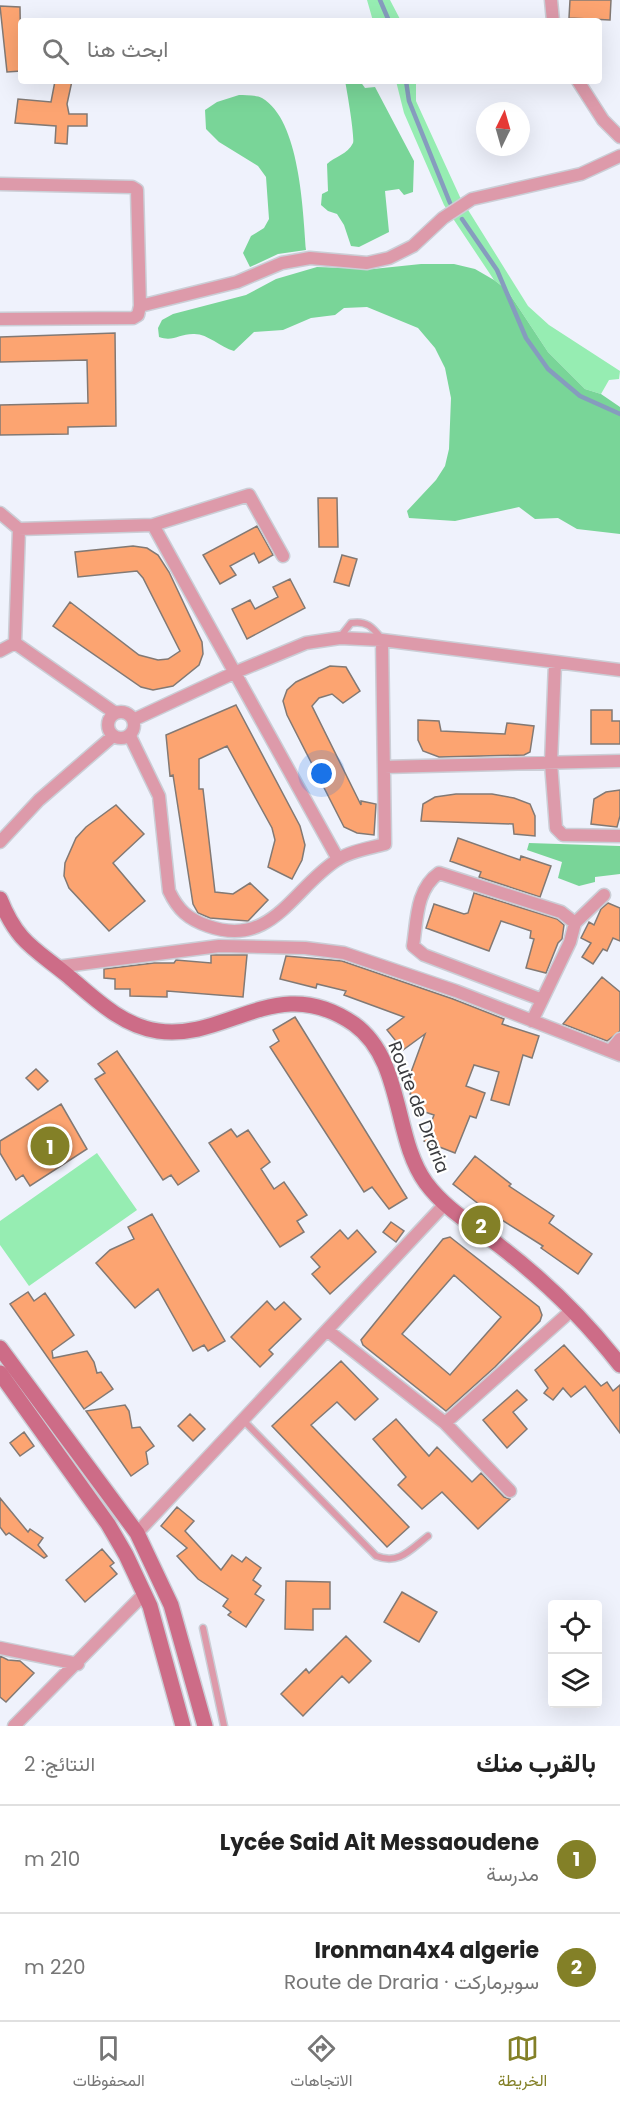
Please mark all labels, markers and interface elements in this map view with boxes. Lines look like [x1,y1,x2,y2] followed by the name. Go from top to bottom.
[18,18,602,84] search box
[87,34,168,65] text: ابحث هنا
[39,35,72,68] icon: search
[476,102,530,156] north arrow
[307,759,336,788] your location
[382,1037,456,1177] street label: Route de Draria
[31,1124,70,1168] pin: 1
[462,1202,500,1248] pin: 2
[548,1600,602,1708] map controls
[548,1600,602,1654] button: locate
[548,1654,602,1708] button: layers
[476,1745,596,1781] text: بالقرب منك
[24,1750,95,1778] text: النتائج: 2
[220,1827,539,1858] text: Lycée Said Ait Messaoudene
[24,1845,80,1873] text: 210 m
[573,1845,580,1873] text: 1
[486,1860,539,1888] text: مدرسة
[314,1935,539,1966] text: Ironman4x4 algerie
[24,1953,86,1981] text: 220 m
[571,1953,582,1981] text: 2
[284,1968,539,1996] text: سوبرماركت · Route de Draria
[73,2032,145,2095] tab: المحفوظات
[290,2032,352,2095] tab: الاتجاهات
[498,2032,547,2095] tab: الخريطة

